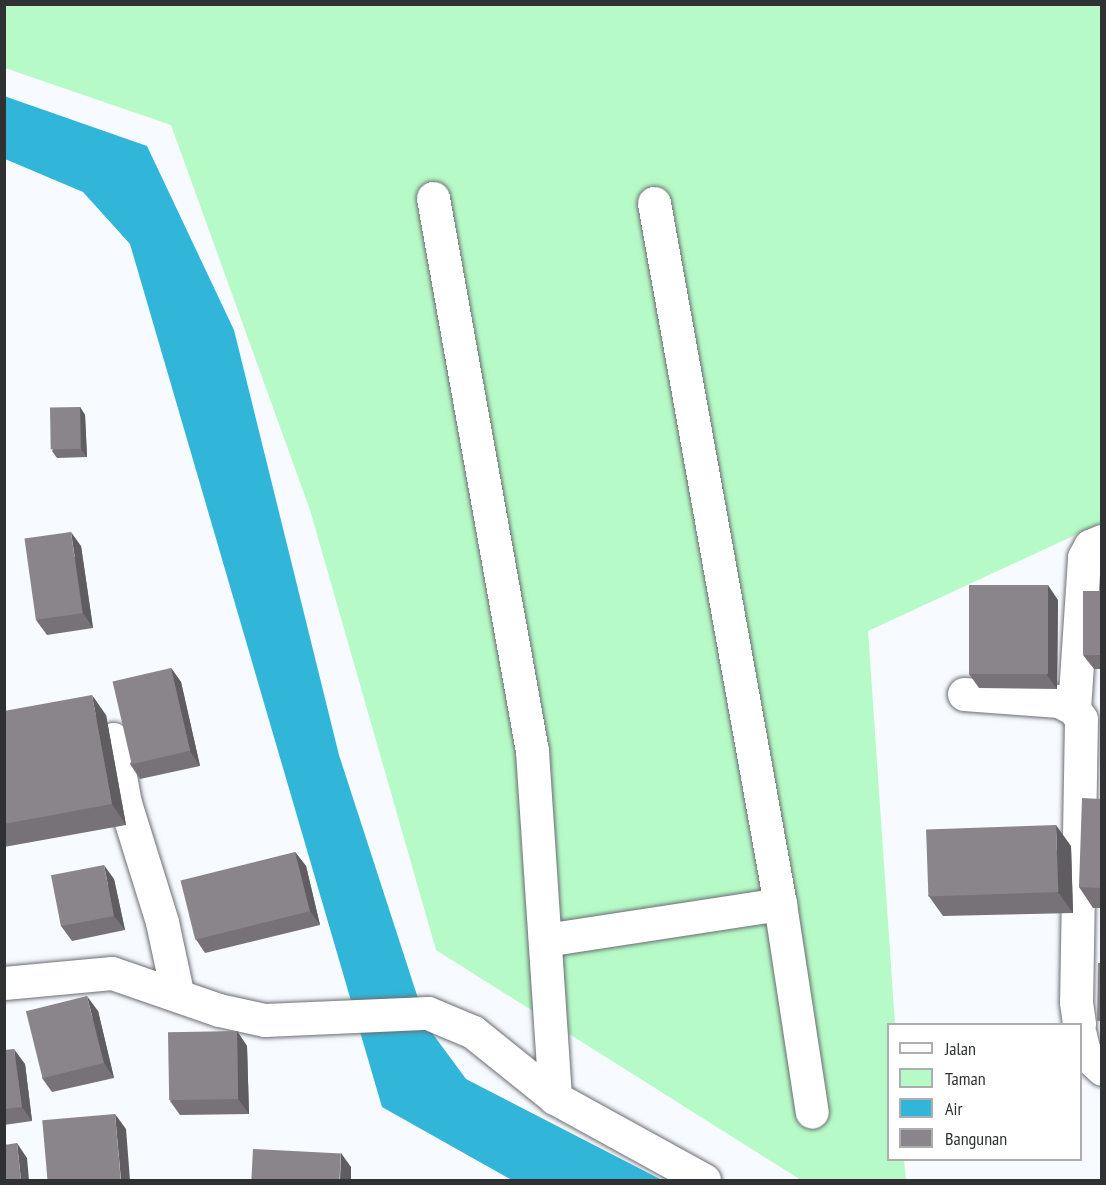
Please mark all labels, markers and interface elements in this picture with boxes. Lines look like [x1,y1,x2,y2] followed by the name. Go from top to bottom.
[887,1023,1082,1161] legend
[945,1037,976,1060] text: Jalan
[945,1067,986,1090] text: Taman
[945,1097,962,1120] text: Air
[945,1127,1007,1150] text: Bangunan

